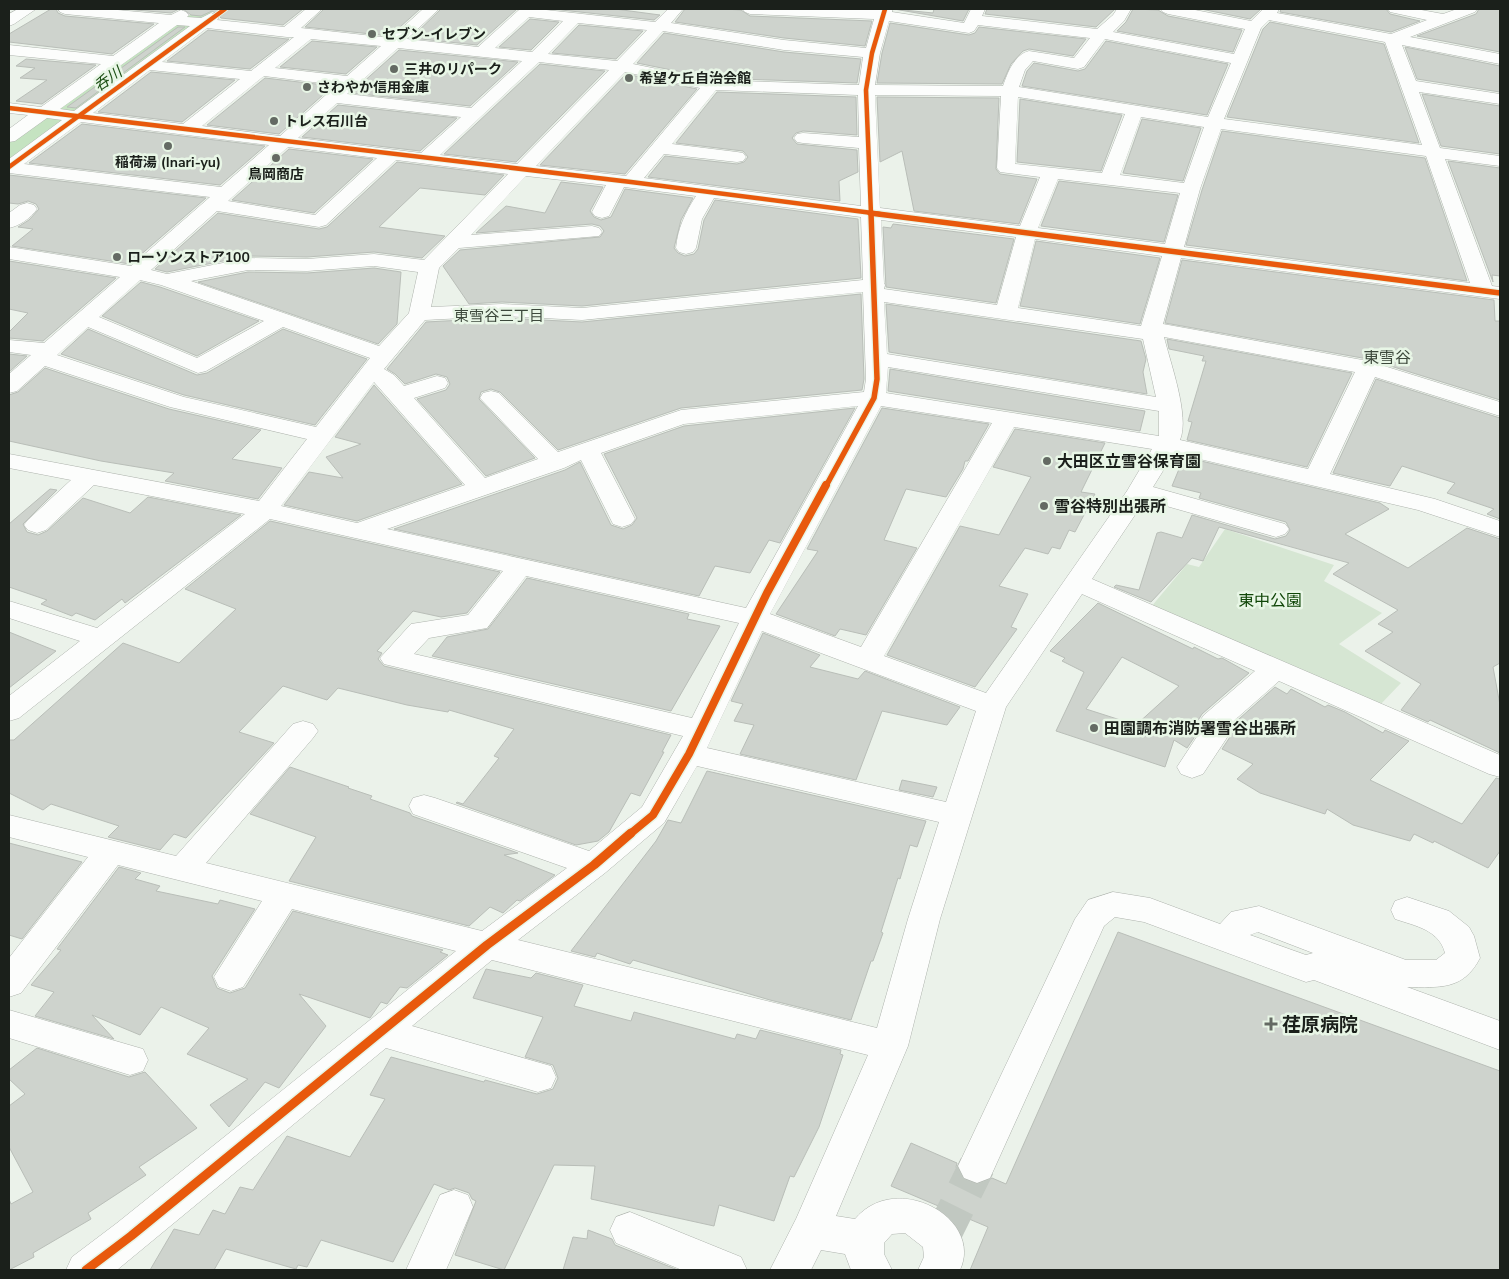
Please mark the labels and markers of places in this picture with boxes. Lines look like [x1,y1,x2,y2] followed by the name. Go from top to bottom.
[382,25,486,44] place label: セブン-イレブン
[366,28,378,40] marker: セブン-イレブン
[404,60,502,79] place label: 三井のリパーク
[388,63,400,75] marker: 三井のリパーク
[639,69,751,88] place label: 希望ケ丘自治会館
[623,72,635,84] marker: 希望ケ丘自治会館
[317,78,429,97] place label: さわやか信用金庫
[301,81,313,93] marker: さわやか信用金庫
[284,112,368,131] place label: トレス石川台
[268,115,280,127] marker: トレス石川台
[162,140,174,152] marker: 稲荷湯 (Inari-yu)
[270,152,282,164] marker: 鳥岡商店
[115,153,221,172] place label: 稲荷湯 (Inari-yu)
[248,165,304,184] place label: 鳥岡商店
[127,248,250,267] place label: ローソンストア100
[111,251,123,263] marker: ローソンストア100
[1057,451,1201,473] place label: 大田区立雪谷保育園
[1041,455,1053,467] marker: 大田区立雪谷保育園
[1054,496,1166,518] place label: 雪谷特別出張所
[1038,500,1050,512] marker: 雪谷特別出張所
[1104,718,1296,740] place label: 田園調布消防署雪谷出張所
[1088,722,1100,734] marker: 田園調布消防署雪谷出張所
[1282,1012,1358,1038] place label: 荏原病院
[1264,1017,1278,1031] marker: 荏原病院

